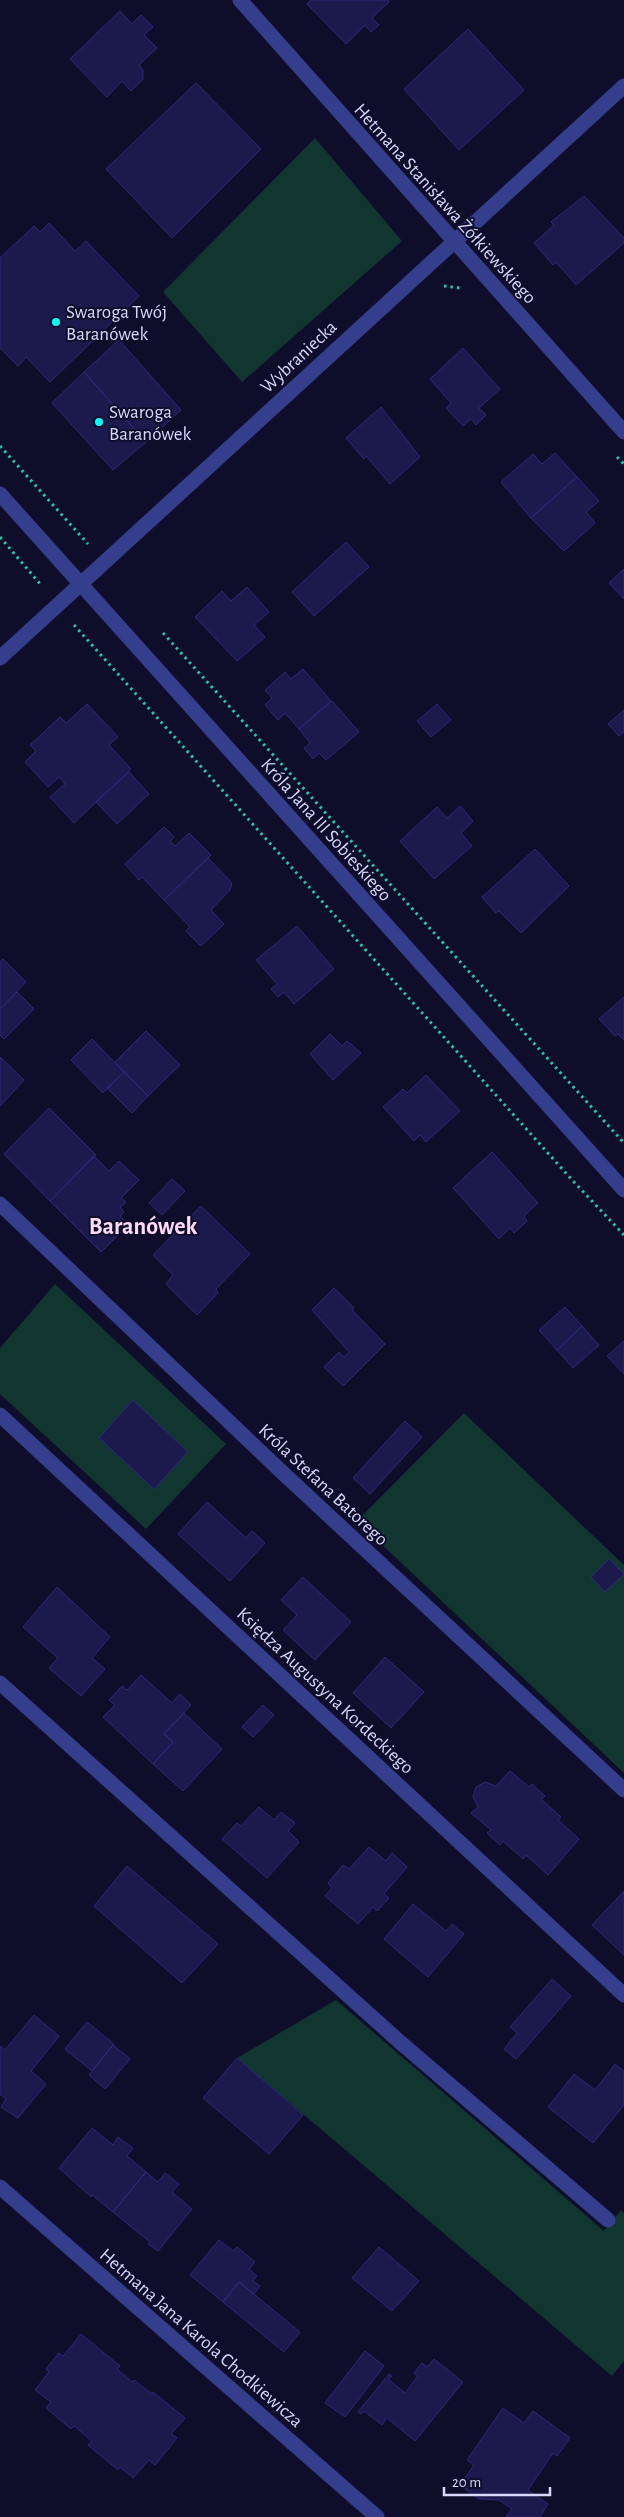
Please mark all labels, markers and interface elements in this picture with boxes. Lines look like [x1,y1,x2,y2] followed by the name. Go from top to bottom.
[350,100,540,308] street label: Hetmana Stanisława Żółkiewskiego
[66,303,167,344] place label: Swaroga Twój Baranówek
[50,316,62,328] marker: Swaroga Twój Baranówek
[257,317,341,397] street label: Wybraniecka
[109,403,191,444] place label: Swaroga Baranówek
[93,416,105,428] marker: Swaroga Baranówek
[257,755,395,905] street label: Króla Jana III Sobieskiego
[89,1215,197,1239] district label: Baranówek
[255,1421,391,1550] street label: Króla Stefana Batorego
[233,1604,417,1778] street label: Księdza Augustyna Kordeckiego
[96,2245,306,2431] street label: Hetmana Jana Karola Chodkiewicza
[444,2464,550,2496] scale bar
[452,2475,481,2490] text: 20 m

